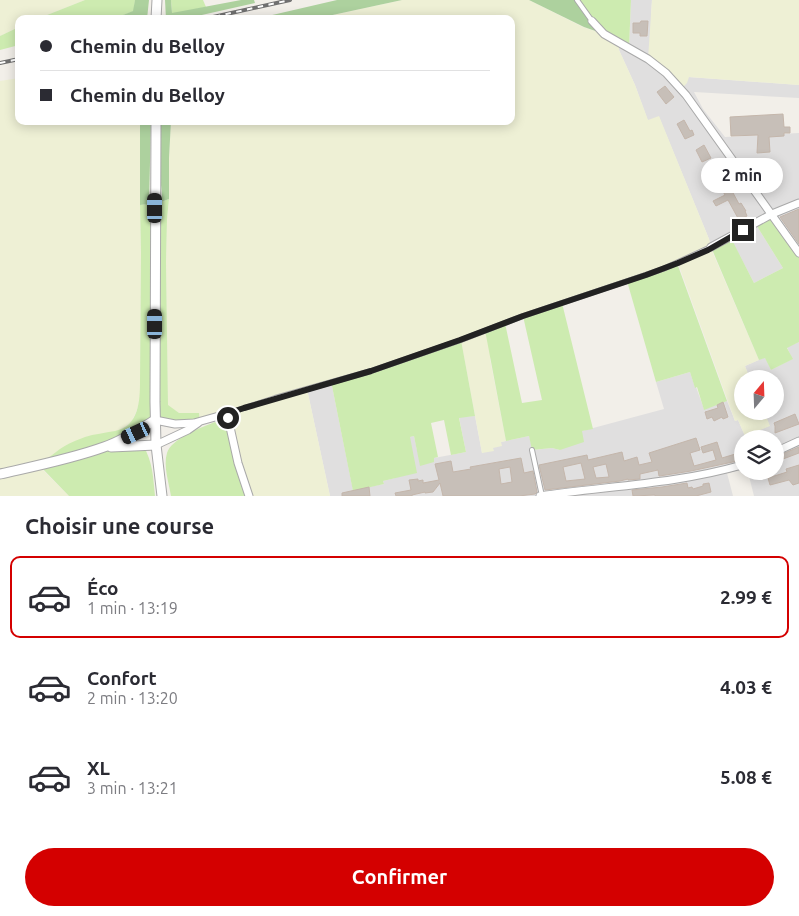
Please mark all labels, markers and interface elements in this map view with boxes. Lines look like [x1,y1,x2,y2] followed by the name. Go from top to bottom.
[70,35,225,57] text: Chemin du Belloy
[70,84,225,106] text: Chemin du Belloy
[702,158,784,192] callout: 2 min
[722,166,762,184] text: 2 min
[147,193,162,223] car
[732,219,754,241] route end
[147,309,162,339] car
[734,370,784,420] north arrow
[734,370,784,480] map controls
[217,407,239,429] route start
[119,420,152,446] car
[734,430,784,480] button: layers
[25,513,214,538] text: Choisir une course
[27,575,72,620] icon: car
[87,577,119,599] text: Éco
[720,586,772,608] text: 2.99 €
[87,599,178,617] text: 1 min · 13:19
[27,665,72,710] icon: car
[87,667,157,689] text: Confort
[720,676,772,698] text: 4.03 €
[87,689,178,707] text: 2 min · 13:20
[27,755,72,800] icon: car
[87,757,110,779] text: XL
[720,766,772,788] text: 5.08 €
[87,779,178,797] text: 3 min · 13:21
[25,848,774,906] button: Confirmer

